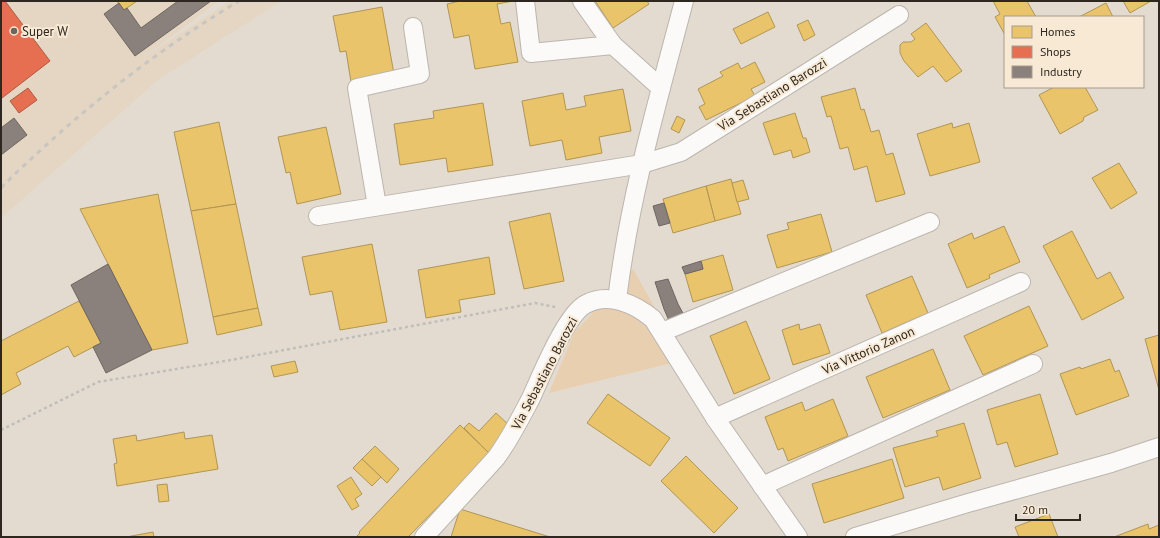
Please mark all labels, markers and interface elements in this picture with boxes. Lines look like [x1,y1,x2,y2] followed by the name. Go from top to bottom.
[1004,16,1144,88] legend
[22,23,68,40] place label: Super W
[1040,24,1075,39] text: Homes
[9,26,19,36] marker: Super W
[1040,44,1071,59] text: Shops
[714,54,830,135] street label: Via Sebastiano Barozzi
[1040,64,1082,79] text: Industry
[507,314,581,433] street label: Via Sebastiano Barozzi
[818,322,917,379] street label: Via Vittorio Zanon
[1016,496,1080,522] scale bar
[1022,502,1048,517] text: 20 m

